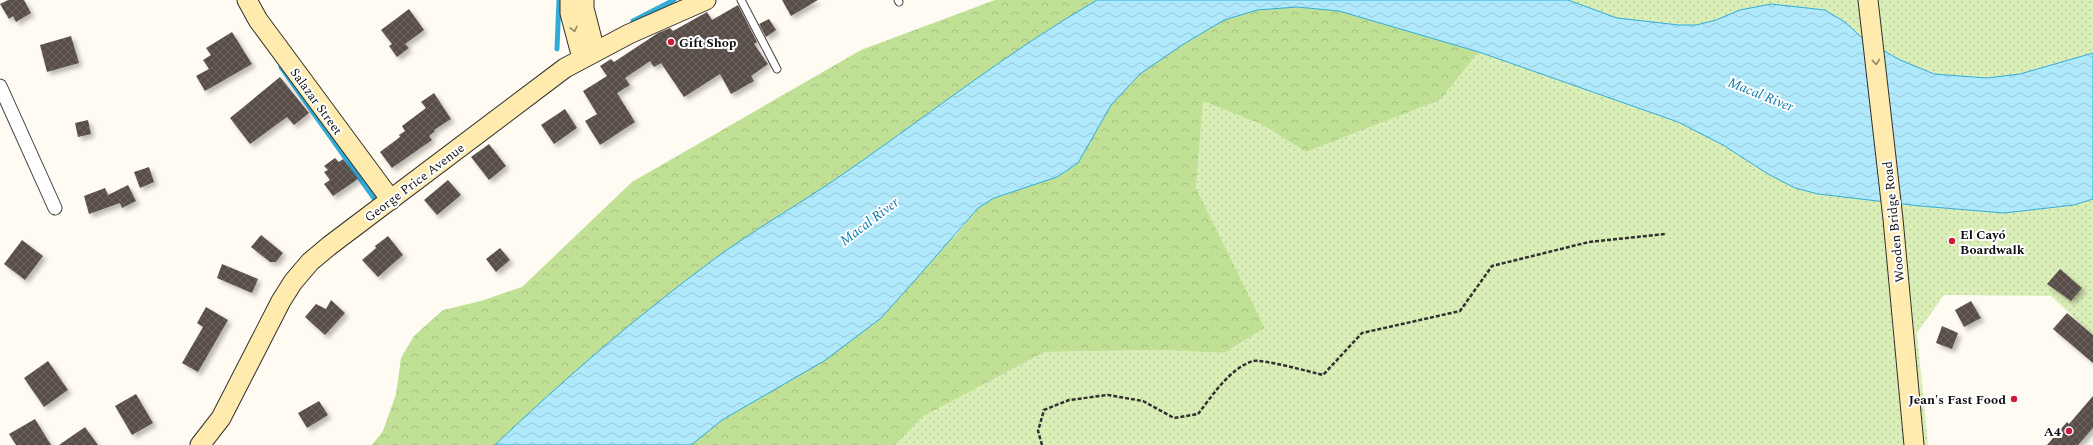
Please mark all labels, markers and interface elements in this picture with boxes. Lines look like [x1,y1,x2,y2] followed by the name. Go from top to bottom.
[570,26,578,33] one-way arrow
[679,33,737,53] place label: Gift Shop
[666,37,676,47] marker: Gift Shop
[1871,59,1880,65] one-way arrow
[285,64,348,140] street label: Salazar Street
[1725,72,1797,117] water label: Macal River
[360,138,469,227] street label: George Price Avenue
[1878,160,1910,284] street label: Wooden Bridge Road
[835,192,903,251] water label: Macal River
[1960,225,2025,260] place label: El Cayó Boardwalk
[1947,236,1957,246] marker: El Cayó Boardwalk
[1908,390,2006,410] place label: Jean's Fast Food
[2009,394,2019,404] marker: Jean's Fast Food
[2044,422,2062,442] place label: A4
[2064,426,2074,436] marker: A4

